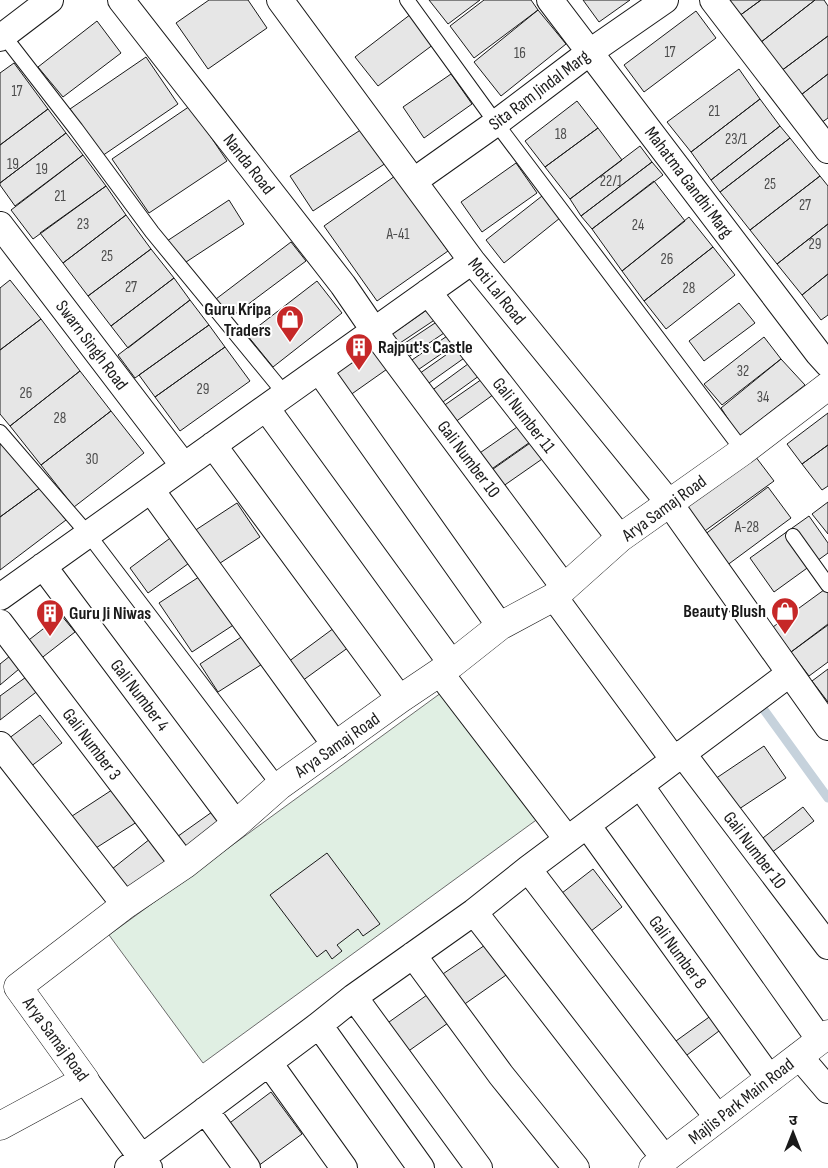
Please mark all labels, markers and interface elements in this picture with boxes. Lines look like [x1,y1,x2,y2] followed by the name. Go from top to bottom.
[664,43,676,62] house number: 17
[514,44,526,63] house number: 16
[485,46,594,135] street label: Sita Ram Jindal Marg
[11,82,23,101] house number: 17
[708,102,720,121] house number: 21
[640,123,737,242] street label: Mahatma Gandhi Marg
[555,125,567,144] house number: 18
[218,130,279,199] street label: Nanda Road
[725,130,748,149] house number: 23/1
[7,155,19,174] house number: 19
[36,160,48,179] house number: 19
[600,172,623,191] house number: 22/1
[764,175,776,194] house number: 25
[54,187,66,206] house number: 21
[799,196,811,215] house number: 27
[77,215,89,234] house number: 23
[632,216,644,235] house number: 24
[385,225,410,244] house number: A-41
[809,235,821,254] house number: 29
[101,247,113,266] house number: 25
[661,250,673,269] house number: 26
[463,254,530,329] street label: Moti Lal Road
[125,278,137,297] house number: 27
[683,279,695,298] house number: 28
[51,296,132,394] street label: Swarn Singh Road
[204,299,271,341] place label: Guru Kripa Traders
[275,304,305,343] shop icon: Guru Kripa Traders
[344,332,374,371] building icon: Rajput's Castle
[378,337,473,358] place label: Rajput's Castle
[737,362,749,381] house number: 32
[488,374,560,458] street label: Gali Number 11
[197,380,209,399] house number: 29
[20,384,32,403] house number: 26
[757,388,769,407] house number: 34
[54,409,66,428] house number: 28
[433,417,504,502] street label: Gali Number 10
[86,450,98,469] house number: 30
[617,471,711,547] street label: Arya Samaj Road
[734,518,759,537] house number: A-28
[770,596,800,635] shop icon: Beauty Blush
[35,598,65,637] building icon: Guru Ji Niwas
[683,601,766,622] place label: Beauty Blush
[69,603,151,624] place label: Guru Ji Niwas
[106,655,174,736] street label: Gali Number 4
[58,704,125,784] street label: Gali Number 3
[290,708,384,783] street label: Arya Samaj Road
[719,808,790,893] street label: Gali Number 10
[644,912,711,993] street label: Gali Number 8
[17,992,93,1086] street label: Arya Samaj Road
[684,1054,798,1149] street label: Majlis Park Main Road
[768,1108,818,1158] north arrow
[789,1112,798,1129] text: उ

